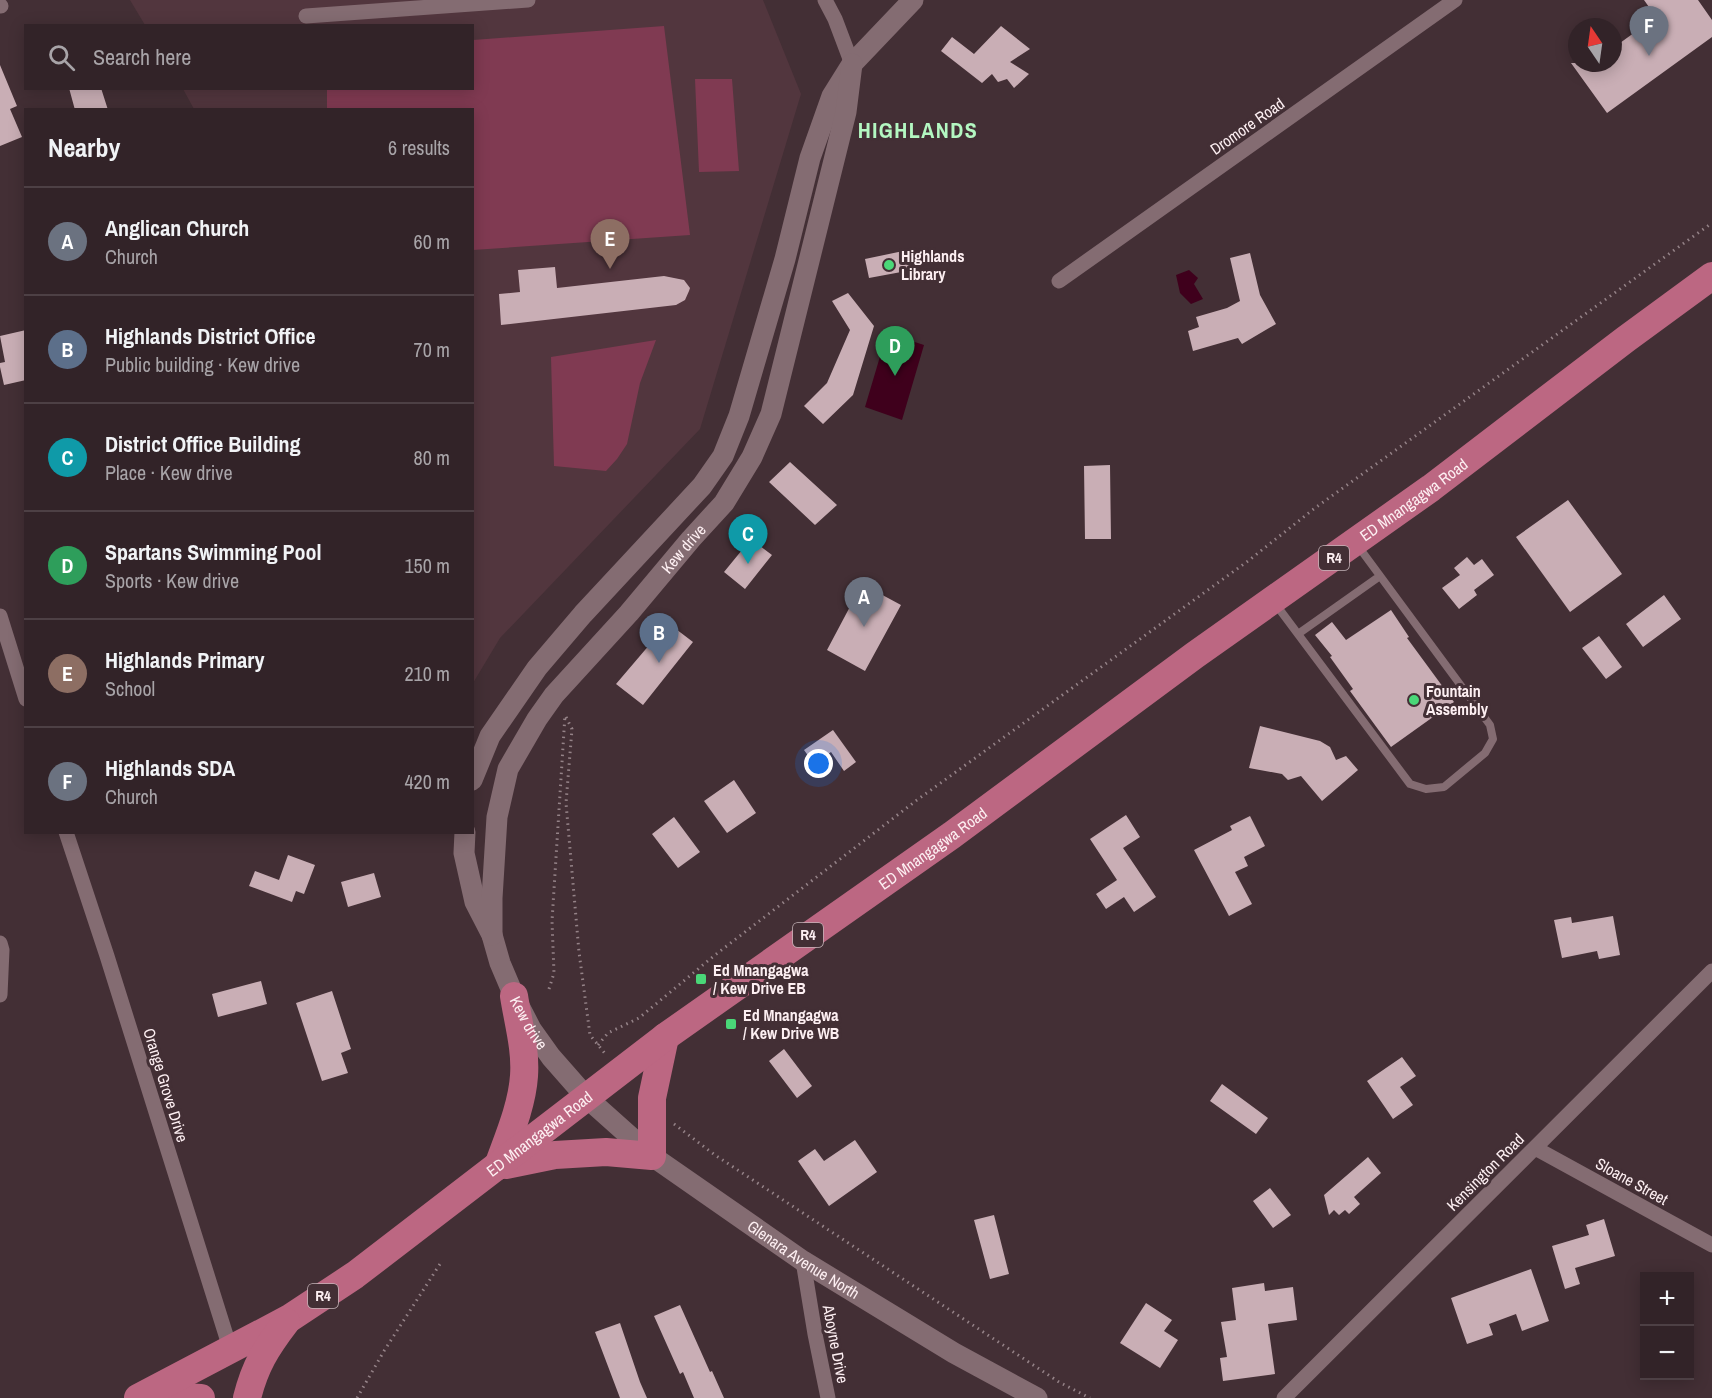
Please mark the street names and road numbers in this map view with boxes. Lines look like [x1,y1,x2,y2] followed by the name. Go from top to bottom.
[1205,92,1289,160] street label: Dromore Road
[1355,453,1472,546] street label: ED Mnangagwa Road
[656,519,711,578] street label: Kew drive
[1319,546,1349,570] road number: R4
[874,802,991,894] street label: ED Mnangagwa Road
[793,923,823,947] road number: R4
[505,992,553,1054] street label: Kew drive
[138,1025,194,1145] street label: Orange Grove Drive
[482,1086,597,1181] street label: ED Mnangagwa Road
[1441,1128,1529,1216] street label: Kensington Road
[1592,1152,1672,1210] street label: Sloane Street
[743,1215,864,1304] street label: Glenara Avenue North
[308,1284,338,1308] road number: R4
[817,1302,854,1385] street label: Aboyne Drive

